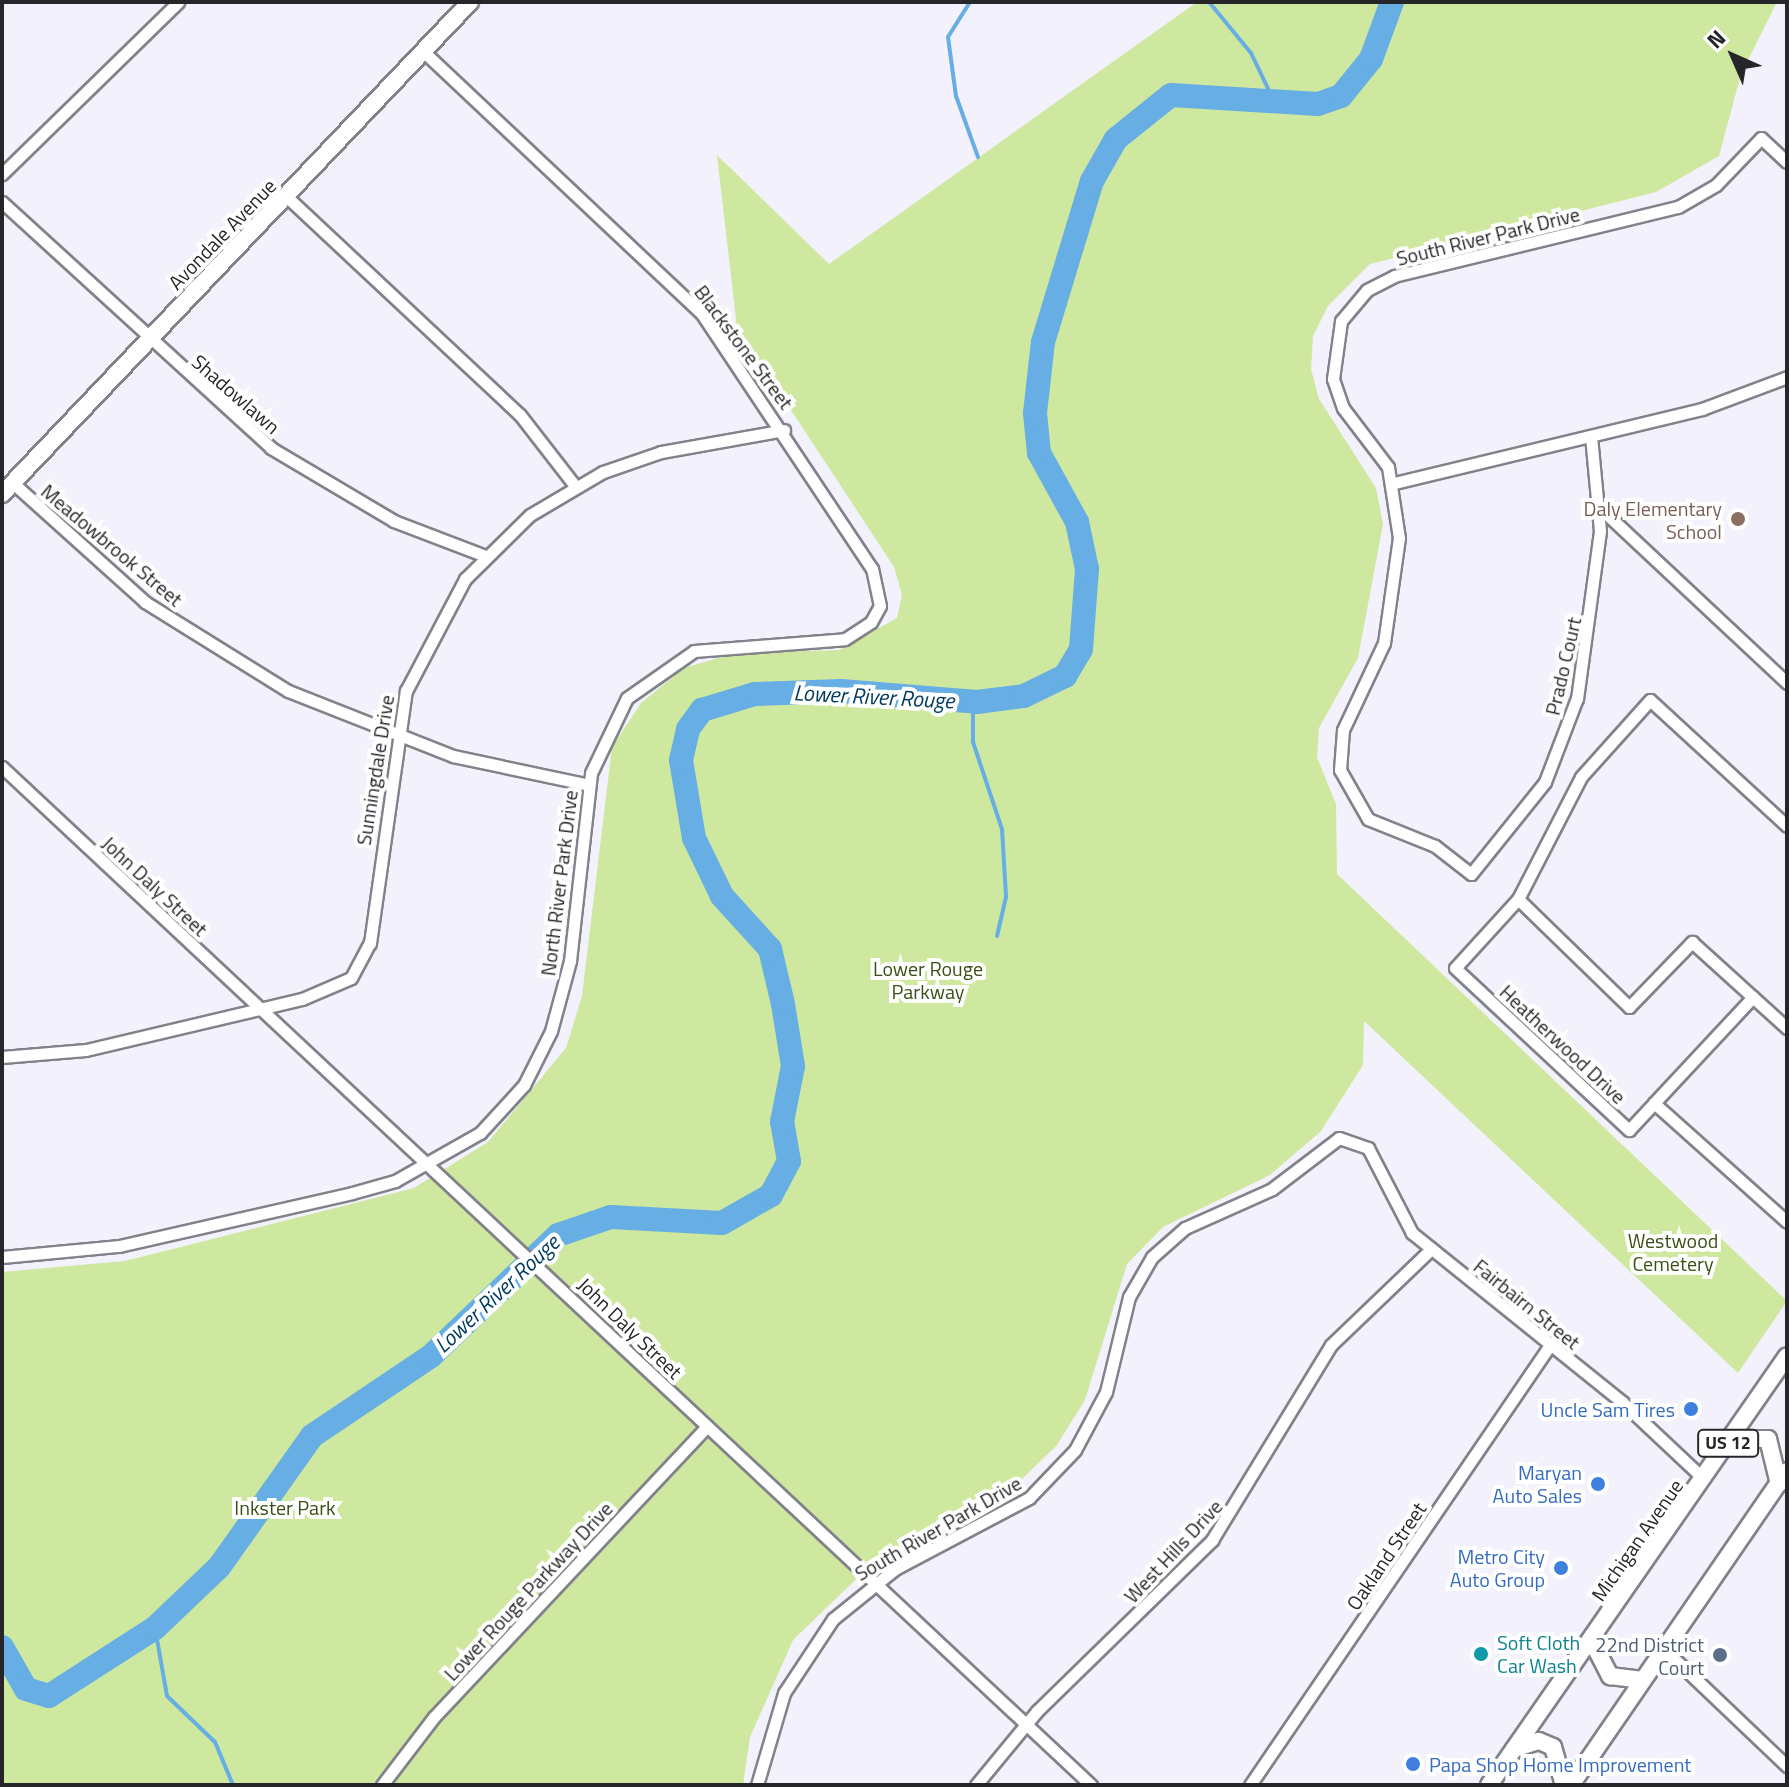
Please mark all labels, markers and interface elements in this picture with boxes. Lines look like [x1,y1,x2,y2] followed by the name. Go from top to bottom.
[1693,16,1773,96] north arrow
[1699,22,1733,56] text: N
[163,174,281,294] street label: Avondale Avenue
[1394,202,1582,270] street label: South River Park Drive
[690,280,798,414] street label: Blackstone Street
[187,349,285,439] street label: Shadowlawn
[36,479,188,611] street label: Meadowbrook Street
[1584,496,1722,543] place label: Daly Elementary School
[1729,510,1747,528] marker: Daly Elementary School
[1540,615,1586,717] street label: Prado Court
[793,680,955,714] water label: Lower River Rouge
[351,693,399,847] street label: Sunningdale Drive
[536,789,582,977] street label: North River Park Drive
[97,831,213,941] street label: John Daly Street
[873,956,983,1003] park label: Lower Rouge Parkway
[1495,980,1631,1108] street label: Heatherwood Drive
[1628,1228,1718,1275] park label: Westwood Cemetery
[429,1229,565,1359] water label: Lower River Rouge
[1469,1254,1585,1354] street label: Fairbairn Street
[573,1272,687,1384] street label: John Daly Street
[1541,1397,1675,1421] place label: Uncle Sam Tires
[1682,1400,1700,1418] marker: Uncle Sam Tires
[1696,1429,1760,1457] road number: US 12
[1493,1460,1582,1507] place label: Maryan Auto Sales
[851,1471,1025,1585] street label: South River Park Drive
[1586,1475,1688,1605] street label: Michigan Avenue
[1589,1475,1607,1493] marker: Maryan Auto Sales
[1119,1494,1227,1608] street label: West Hills Drive
[234,1495,336,1519] park label: Inkster Park
[439,1497,617,1685] street label: Lower Rouge Parkway Drive
[1341,1498,1431,1614] street label: Oakland Street
[1450,1544,1545,1591] place label: Metro City Auto Group
[1552,1559,1570,1577] marker: Metro City Auto Group
[1497,1630,1580,1677] place label: Soft Cloth Car Wash
[1595,1632,1704,1679] place label: 22nd District Court
[1472,1645,1490,1663] marker: Soft Cloth Car Wash
[1711,1646,1729,1664] marker: 22nd District Court
[1429,1752,1691,1776] place label: Papa Shop Home Improvement
[1404,1755,1422,1773] marker: Papa Shop Home Improvement

